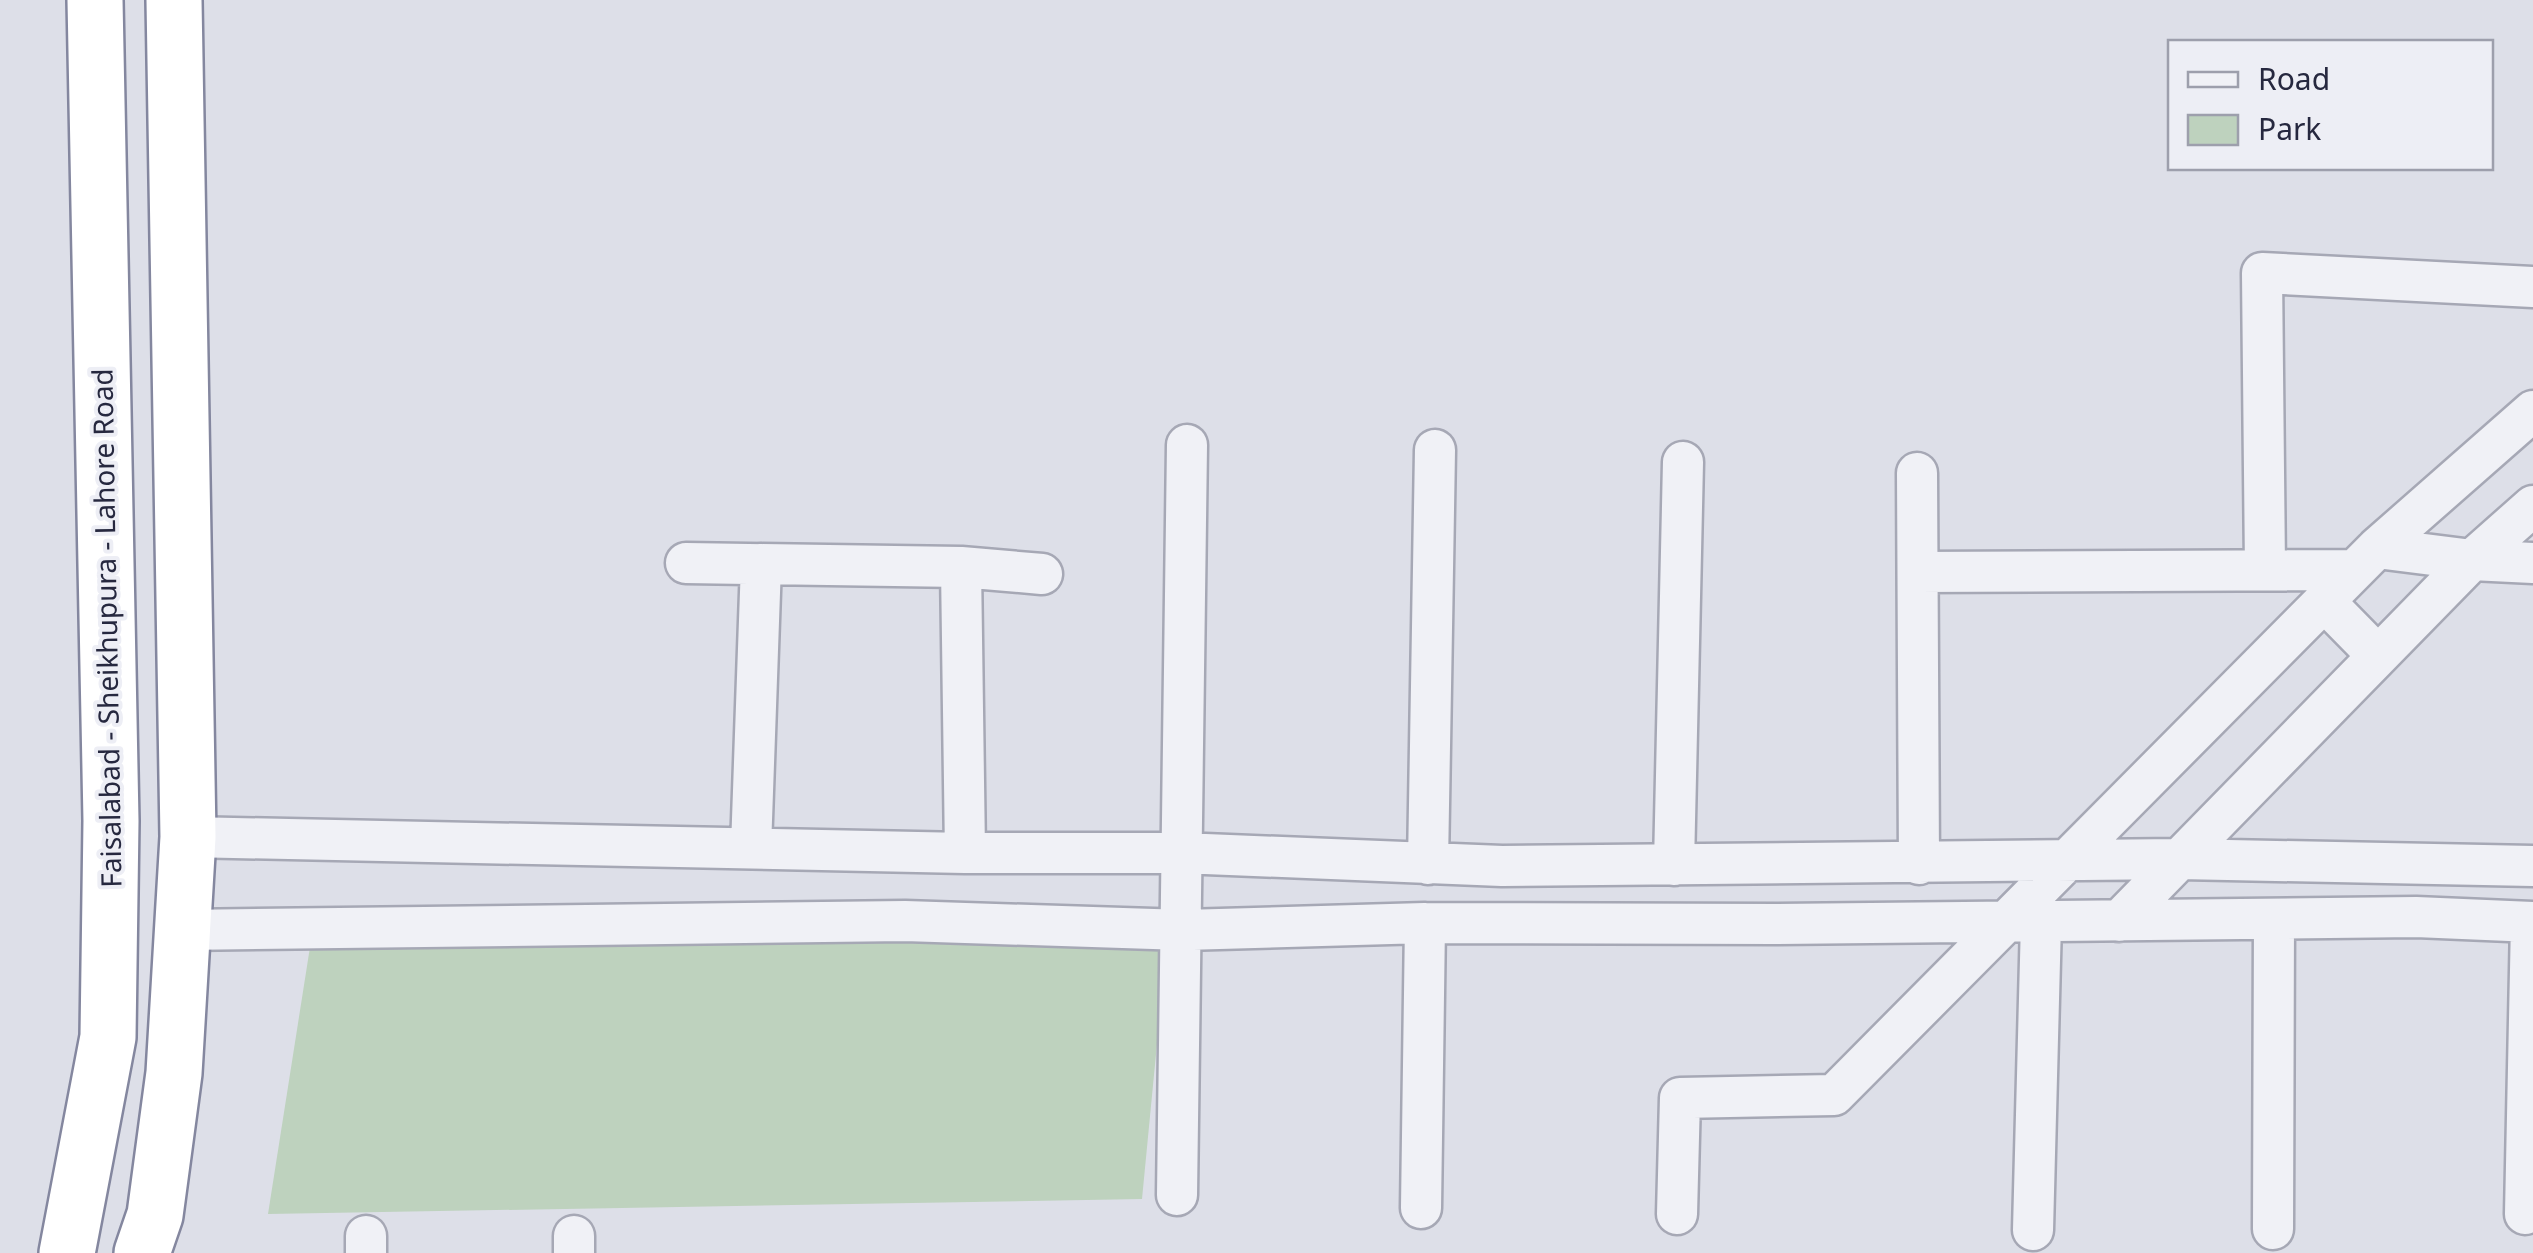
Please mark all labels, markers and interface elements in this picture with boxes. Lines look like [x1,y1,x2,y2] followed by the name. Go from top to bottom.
[2168,40,2493,170] legend
[2258,58,2330,99] text: Road
[2258,108,2321,149] text: Park
[82,368,130,888] street label: Faisalabad - Sheikhupura - Lahore Road

